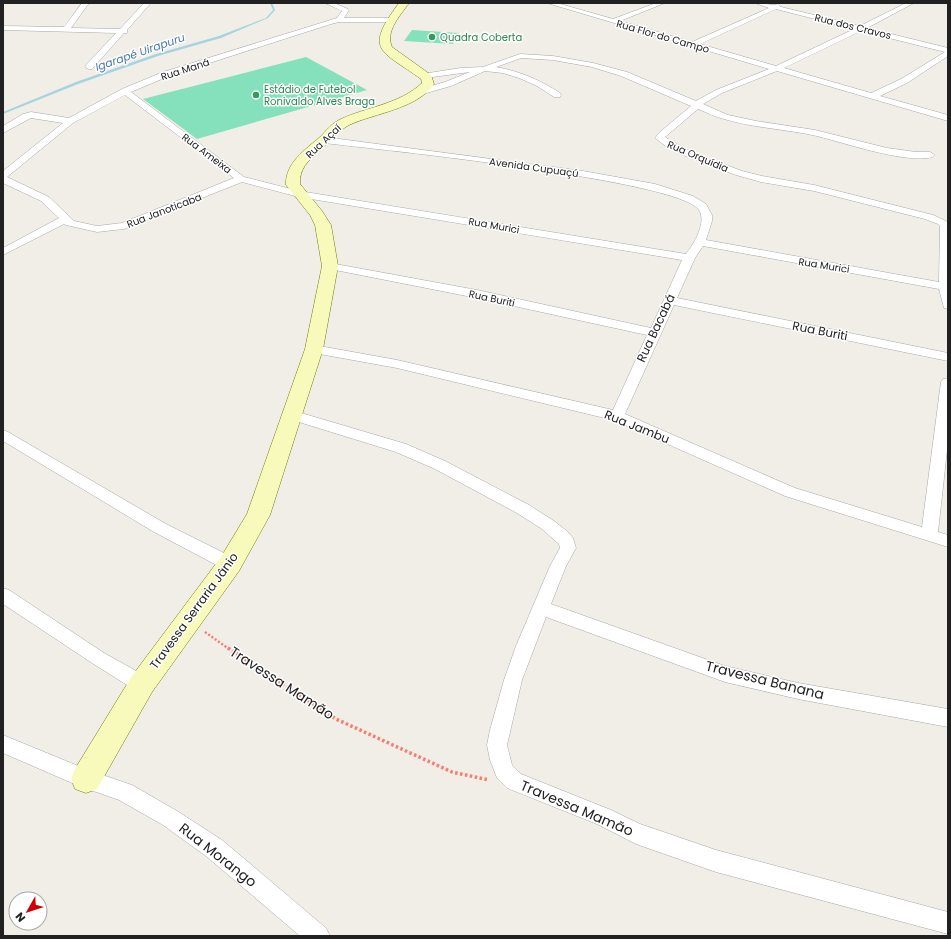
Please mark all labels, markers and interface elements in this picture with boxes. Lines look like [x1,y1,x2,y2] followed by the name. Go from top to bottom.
[813,10,893,43] street label: Rua dos Cravos
[615,16,711,57] street label: Rua Flor do Campo
[93,29,187,75] water label: Igarapé Uirapuru
[440,30,522,45] place label: Quadra Coberta
[427,32,437,42] marker: Quadra Coberta
[159,55,211,84] street label: Rua Maná
[264,82,375,109] place label: Estádio de Futebol Ronivaldo Alves Braga
[251,90,261,100] marker: Estádio de Futebol Ronivaldo Alves Braga
[302,121,345,162] street label: Rua Açaí
[179,130,235,177] street label: Rua Ameixa
[665,137,731,176] street label: Rua Orquídia
[488,154,580,181] street label: Avenida Cupuaçú
[125,189,204,232] street label: Rua Janoticaba
[467,214,521,237] street label: Rua Murici
[797,254,851,277] street label: Rua Murici
[467,286,516,311] street label: Rua Buriti
[632,291,679,365] street label: Rua Bacabá
[791,317,849,344] street label: Rua Buriti
[602,406,672,447] street label: Rua Jambu
[146,549,242,672] street label: Travessa Serraria Jânio
[226,642,338,724] street label: Travessa Mamão
[704,656,826,704] street label: Travessa Banana
[517,775,637,841] street label: Travessa Mamão
[175,818,261,892] street label: Rua Morango
[8,891,48,931] north arrow
[11,909,29,926] text: N

